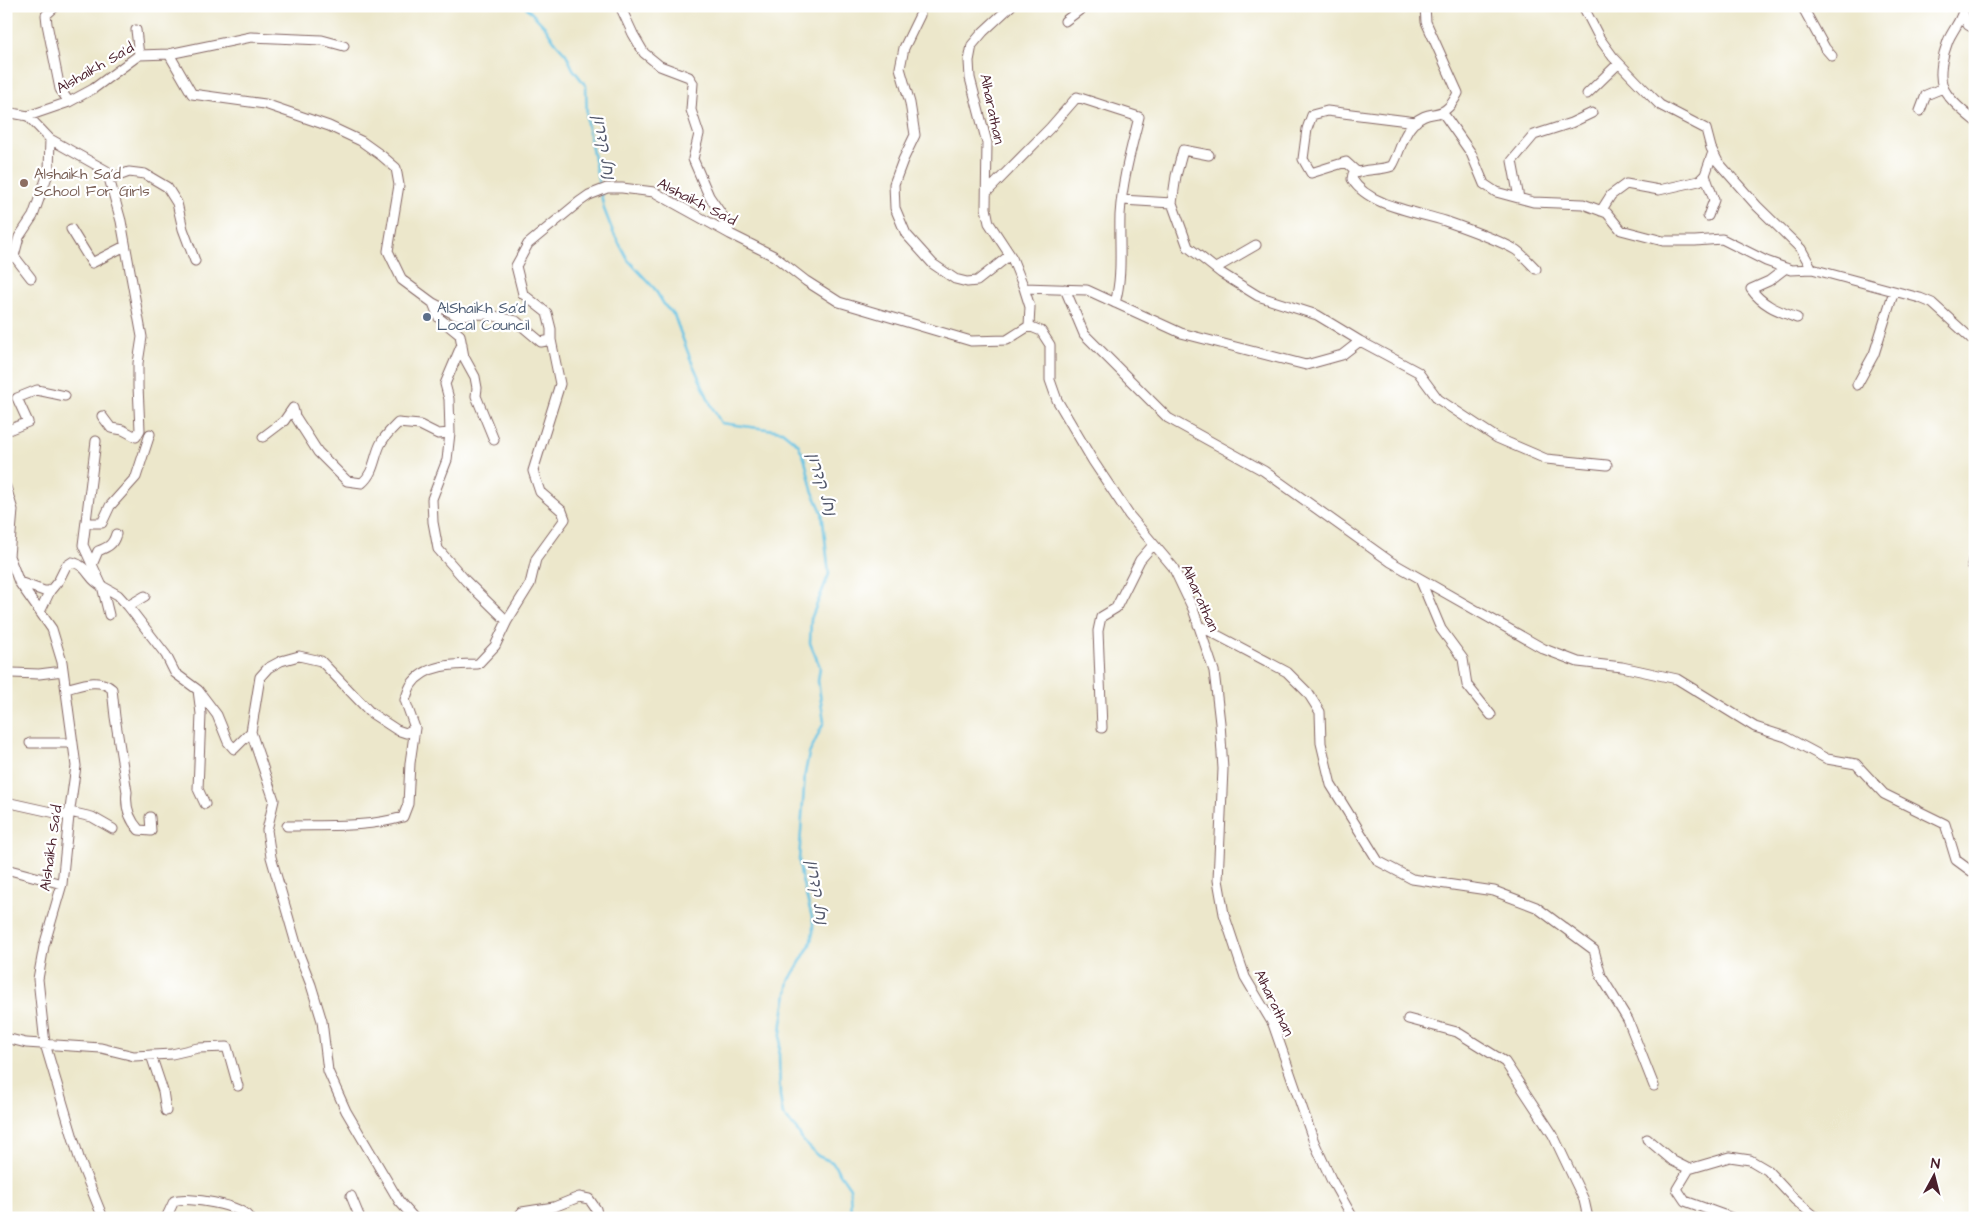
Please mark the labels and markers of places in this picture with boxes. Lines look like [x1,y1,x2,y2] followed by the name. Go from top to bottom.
[34,164,150,202] place label: Alshaikh Sa'd School For Girls
[18,177,30,189] marker: Alshaikh Sa'd School For Girls
[437,298,530,336] place label: AlShaikh Sa'd Local Council
[421,311,433,323] marker: AlShaikh Sa'd Local Council

